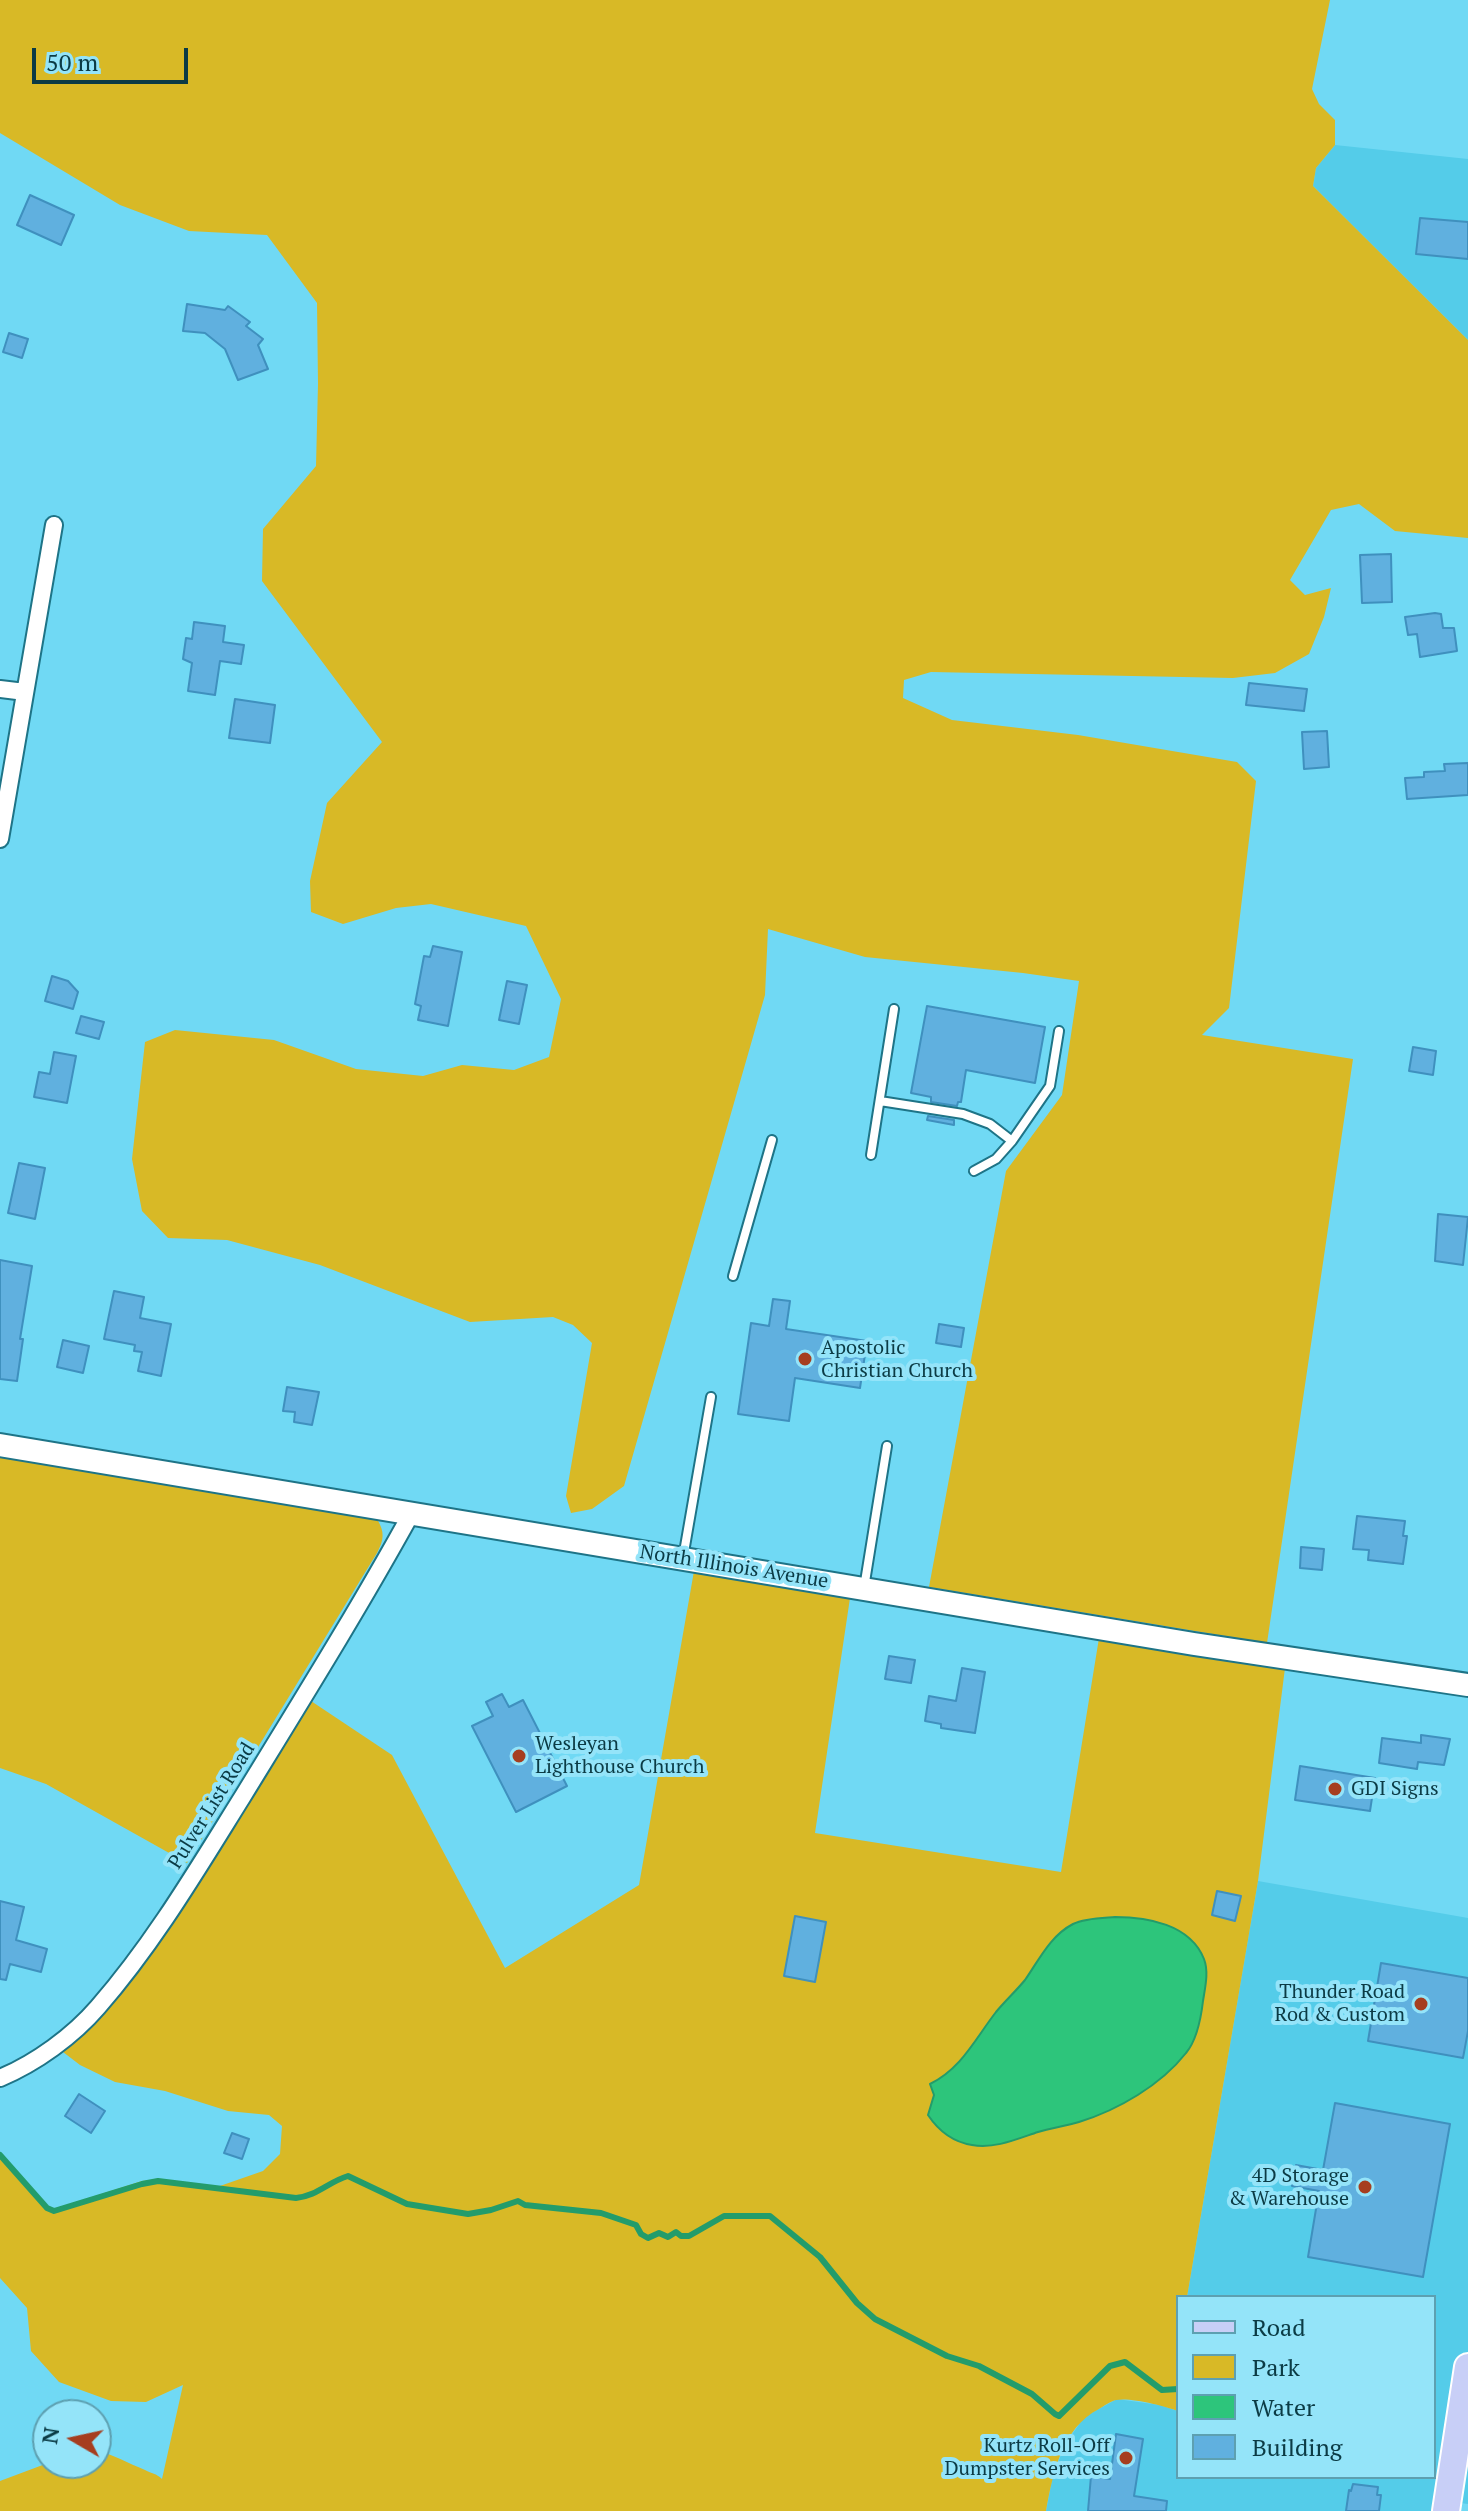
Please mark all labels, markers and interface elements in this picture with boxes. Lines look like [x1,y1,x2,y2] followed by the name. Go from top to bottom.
[36,32,192,82] scale bar
[46,46,98,78] text: 50 m
[821,1336,973,1383] place label: Apostolic Christian Church
[796,1350,814,1368] marker: Apostolic Christian Church
[638,1540,830,1594] street label: North Illinois Avenue
[535,1732,704,1779] place label: Wesleyan Lighthouse Church
[164,1738,260,1874] street label: Pulver List Road
[510,1747,528,1765] marker: Wesleyan Lighthouse Church
[1351,1777,1439,1801] place label: GDI Signs
[1326,1780,1344,1798] marker: GDI Signs
[1275,1980,1405,2027] place label: Thunder Road Rod & Custom
[1412,1995,1430,2013] marker: Thunder Road Rod & Custom
[1229,2164,1349,2211] place label: 4D Storage & Warehouse
[1356,2178,1374,2196] marker: 4D Storage & Warehouse
[1176,2295,1436,2479] legend
[1252,2311,1306,2343] text: Road
[1252,2351,1300,2383] text: Park
[1252,2391,1315,2423] text: Water
[32,2399,112,2479] north arrow
[34,2425,65,2446] text: N
[1252,2431,1342,2463] text: Building
[944,2434,1110,2481] place label: Kurtz Roll-Off Dumpster Services
[1117,2449,1135,2467] marker: Kurtz Roll-Off Dumpster Services

